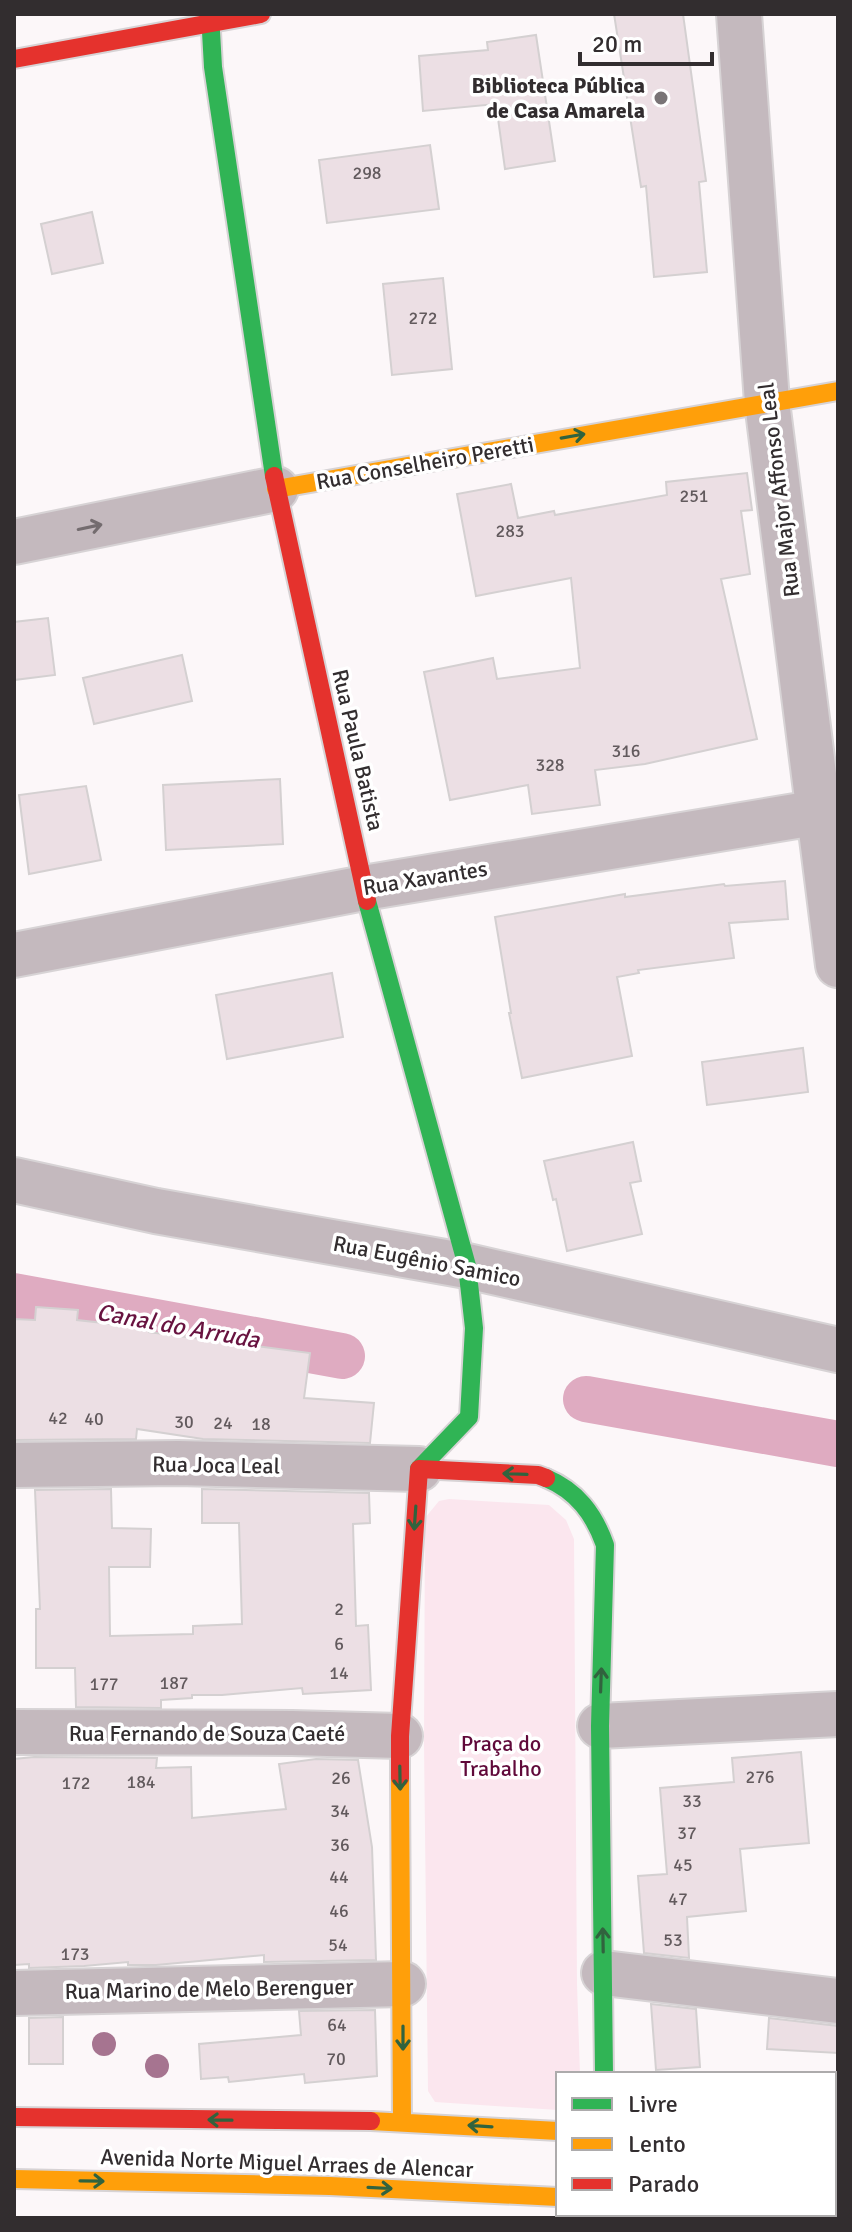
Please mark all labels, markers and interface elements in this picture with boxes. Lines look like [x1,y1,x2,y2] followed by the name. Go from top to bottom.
[580,16,712,66] scale bar
[592,29,642,59] text: 20 m
[471,72,645,124] place label: Biblioteca Pública de Casa Amarela
[652,89,670,107] marker: Biblioteca Pública de Casa Amarela
[352,162,382,184] house number: 298
[408,307,438,329] house number: 272
[752,381,806,599] street label: Rua Major Affonso Leal
[560,428,585,443] one-way arrow
[314,431,536,495] street label: Rua Conselheiro Peretti
[679,485,709,507] house number: 251
[77,519,103,534] one-way arrow
[495,520,525,542] house number: 283
[326,667,390,833] street label: Rua Paula Batista
[611,740,641,762] house number: 316
[535,754,565,776] house number: 328
[361,855,489,901] street label: Rua Xavantes
[331,1230,523,1292] street label: Rua Eugênio Samico
[94,1297,263,1355] water label: Canal do Arruda
[48,1407,68,1429] house number: 42
[84,1408,104,1430] house number: 40
[174,1411,194,1433] house number: 30
[213,1412,233,1434] house number: 24
[251,1413,271,1435] house number: 18
[152,1450,280,1480] street label: Rua Joca Leal
[502,1466,529,1481] one-way arrow
[407,1504,422,1531] one-way arrow
[334,1598,344,1620] house number: 2
[334,1633,344,1655] house number: 6
[329,1662,349,1684] house number: 14
[594,1667,609,1694] one-way arrow
[159,1672,189,1694] house number: 187
[89,1673,119,1695] house number: 177
[69,1720,345,1747] street label: Rua Fernando de Souza Caeté
[460,1730,542,1782] park label: Praça do Trabalho
[392,1764,408,1791] one-way arrow
[745,1766,775,1788] house number: 276
[331,1767,351,1789] house number: 26
[126,1771,156,1793] house number: 184
[61,1772,91,1794] house number: 172
[682,1790,702,1812] house number: 33
[330,1800,350,1822] house number: 34
[677,1822,697,1844] house number: 37
[330,1834,350,1856] house number: 36
[673,1854,693,1876] house number: 45
[329,1866,349,1888] house number: 44
[668,1888,688,1910] house number: 47
[329,1900,349,1922] house number: 46
[596,1927,611,1954] one-way arrow
[663,1929,683,1951] house number: 53
[328,1934,348,1956] house number: 54
[60,1943,90,1965] house number: 173
[64,1973,354,2005] street label: Rua Marino de Melo Berenguer
[327,2014,347,2036] house number: 64
[395,2024,410,2051] one-way arrow
[326,2048,346,2070] house number: 70
[556,2072,836,2216] legend
[628,2089,678,2119] text: Livre
[207,2112,234,2127] one-way arrow
[467,2118,494,2133] one-way arrow
[628,2129,686,2159] text: Lento
[100,2143,474,2183] street label: Avenida Norte Miguel Arraes de Alencar
[628,2169,699,2199] text: Parado
[78,2173,105,2188] one-way arrow
[366,2181,393,2196] one-way arrow

